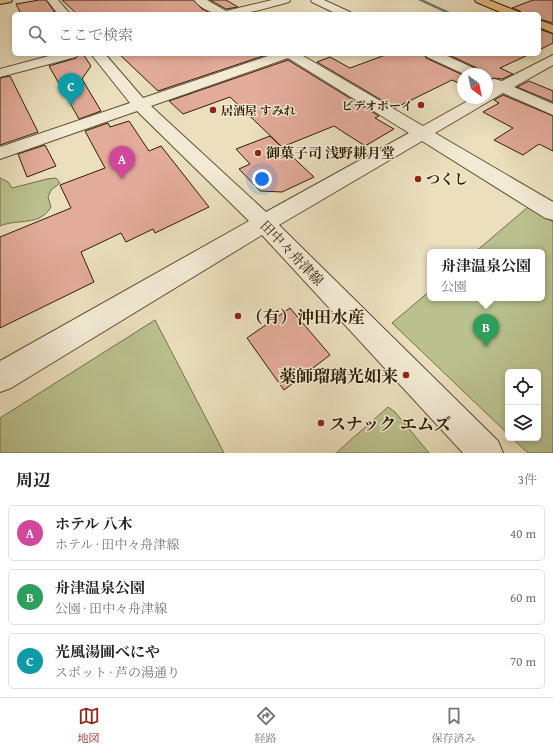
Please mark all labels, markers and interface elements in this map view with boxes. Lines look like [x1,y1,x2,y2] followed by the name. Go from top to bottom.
[12,12,541,56] search box
[26,23,48,45] icon: search
[58,24,133,45] text: ここで検索
[457,68,493,104] north arrow
[58,73,84,106] pin: C
[341,97,413,114] place label: ビデオボーイ
[416,100,426,110] marker: ビデオボーイ
[221,102,296,119] place label: 居酒屋 すみれ
[208,105,218,115] marker: 居酒屋 すみれ
[266,143,395,163] place label: 御菓子司 浅野耕月堂
[109,146,135,179] pin: A
[253,148,263,158] marker: 御菓子司 浅野耕月堂
[252,169,272,189] your location
[426,169,468,189] place label: つくし
[413,174,423,184] marker: つくし
[256,216,328,290] street label: 田中々舟津線
[427,249,545,301] popup
[441,255,531,276] text: 舟津温泉公園
[441,277,467,296] text: 公園
[246,304,365,329] place label: （有）沖田水産
[233,311,243,321] marker: （有）沖田水産
[473,314,499,347] pin: B
[279,363,398,388] place label: 薬師瑠璃光如来
[505,369,541,441] map controls
[505,369,541,405] button: locate
[401,370,411,380] marker: 薬師瑠璃光如来
[505,405,541,441] button: layers
[329,411,451,436] place label: スナック エムズ
[316,418,326,428] marker: スナック エムズ
[16,467,50,492] text: 周辺
[518,470,537,489] text: 3件
[55,513,133,534] text: ホテル 八木
[26,524,34,543] text: A
[510,524,536,543] text: 40 m
[55,535,179,554] text: ホテル · 田中々舟津線
[55,577,145,598] text: 舟津温泉公園
[26,588,34,607] text: B
[510,588,536,607] text: 60 m
[55,599,167,618] text: 公園 · 田中々舟津線
[55,641,160,662] text: 光風湯圃べにや
[26,652,34,671] text: C
[510,652,536,671] text: 70 m
[55,663,180,682] text: スポット · 芦の湯通り
[78,705,100,746] tab: 地図
[255,705,277,746] tab: 経路
[432,705,476,746] tab: 保存済み

